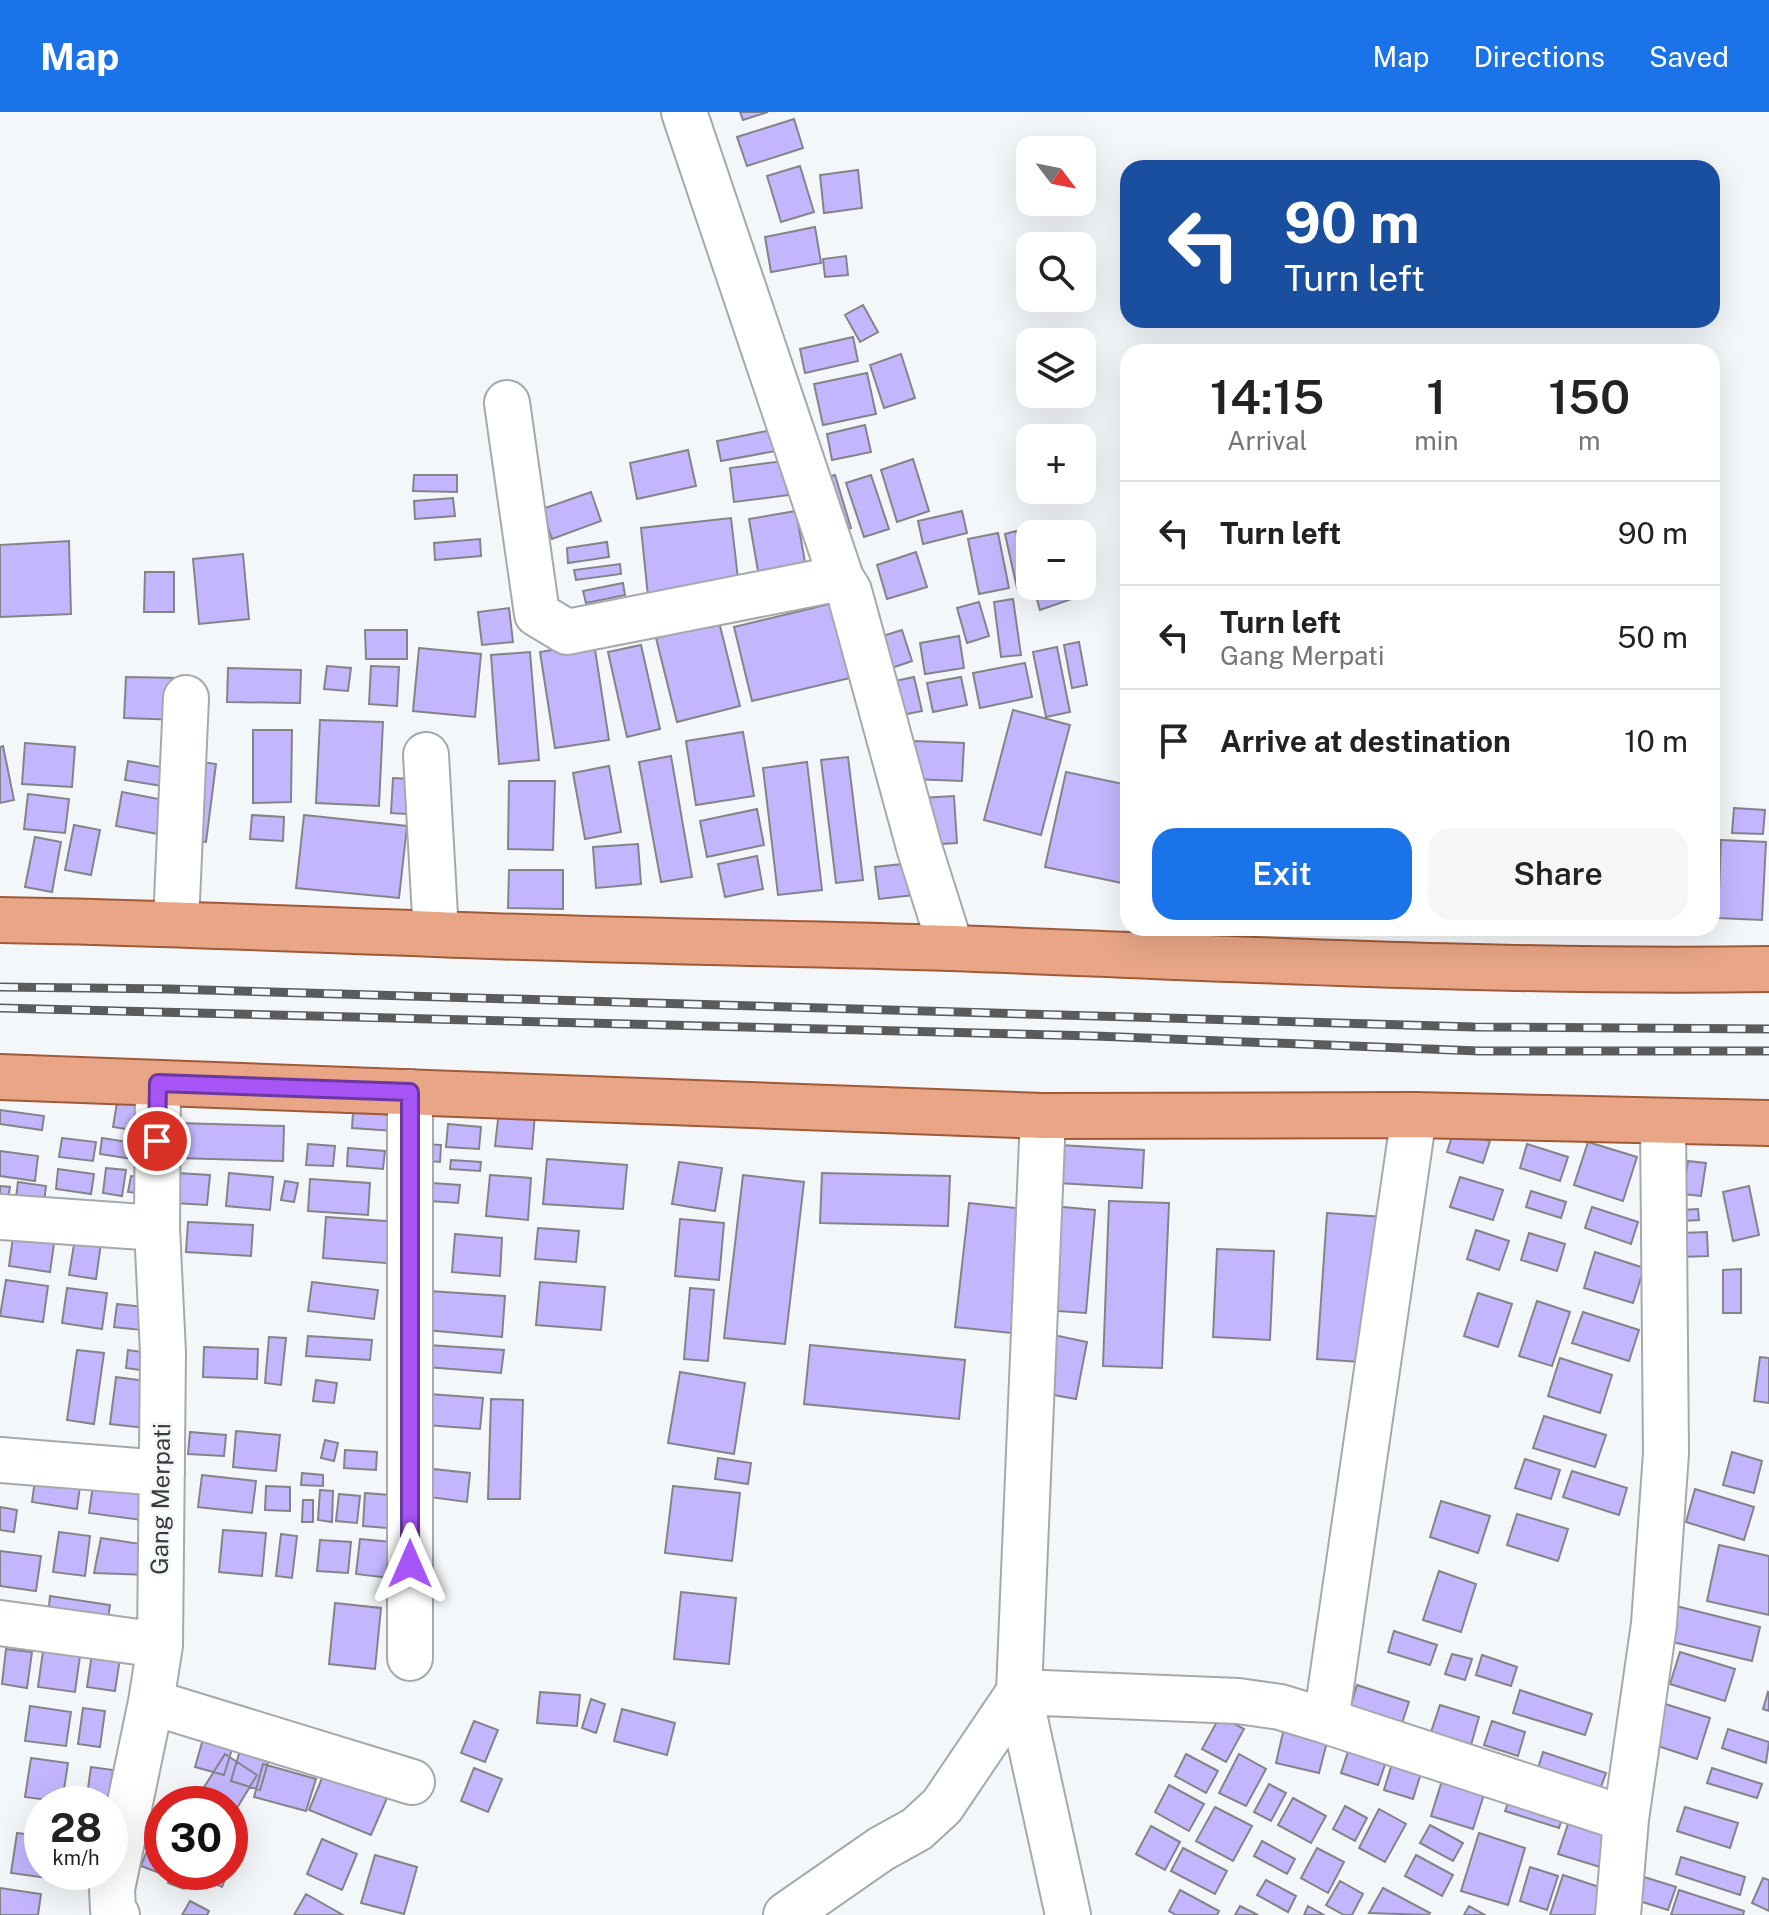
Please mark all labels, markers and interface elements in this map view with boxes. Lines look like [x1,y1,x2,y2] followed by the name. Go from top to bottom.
[40,34,119,79] text: Map
[1373,40,1429,73] text: Map
[1473,40,1605,73] text: Directions
[1649,40,1729,73] text: Saved
[1016,136,1096,216] north arrow
[1016,136,1096,600] map controls
[1284,190,1420,256] text: 90 m
[1152,192,1256,296] icon: left
[1016,232,1096,312] button: search
[1284,257,1425,299] text: Turn left
[1016,328,1096,408] button: layers
[1210,368,1324,425] text: 14:15
[1426,368,1446,425] text: 1
[1548,368,1630,425] text: 150
[1016,424,1096,504] button: +
[1227,425,1307,456] text: Arrival
[1414,425,1458,456] text: min
[1578,425,1600,456] text: m
[1152,511,1196,555] icon: left
[1220,515,1341,551] text: Turn left
[1618,515,1688,551] text: 90 m
[1016,520,1096,600] button: −
[1220,604,1341,640] text: Turn left
[1152,615,1196,659] icon: left
[1617,619,1688,655] text: 50 m
[1220,640,1384,671] text: Gang Merpati
[1152,719,1196,763] icon: arrive
[1220,723,1511,759] text: Arrive at destination
[1624,723,1688,759] text: 10 m
[1152,828,1412,920] button: Exit
[1428,828,1688,920] button: Share
[123,1107,191,1175] pin
[135,1119,179,1163] icon: arrive
[145,1423,175,1575] street label: Gang Merpati
[368,1522,452,1606] position arrow
[144,1786,248,1890] speed limit sign: 30
[50,1804,102,1851] text: 28
[52,1846,100,1870] text: km/h

